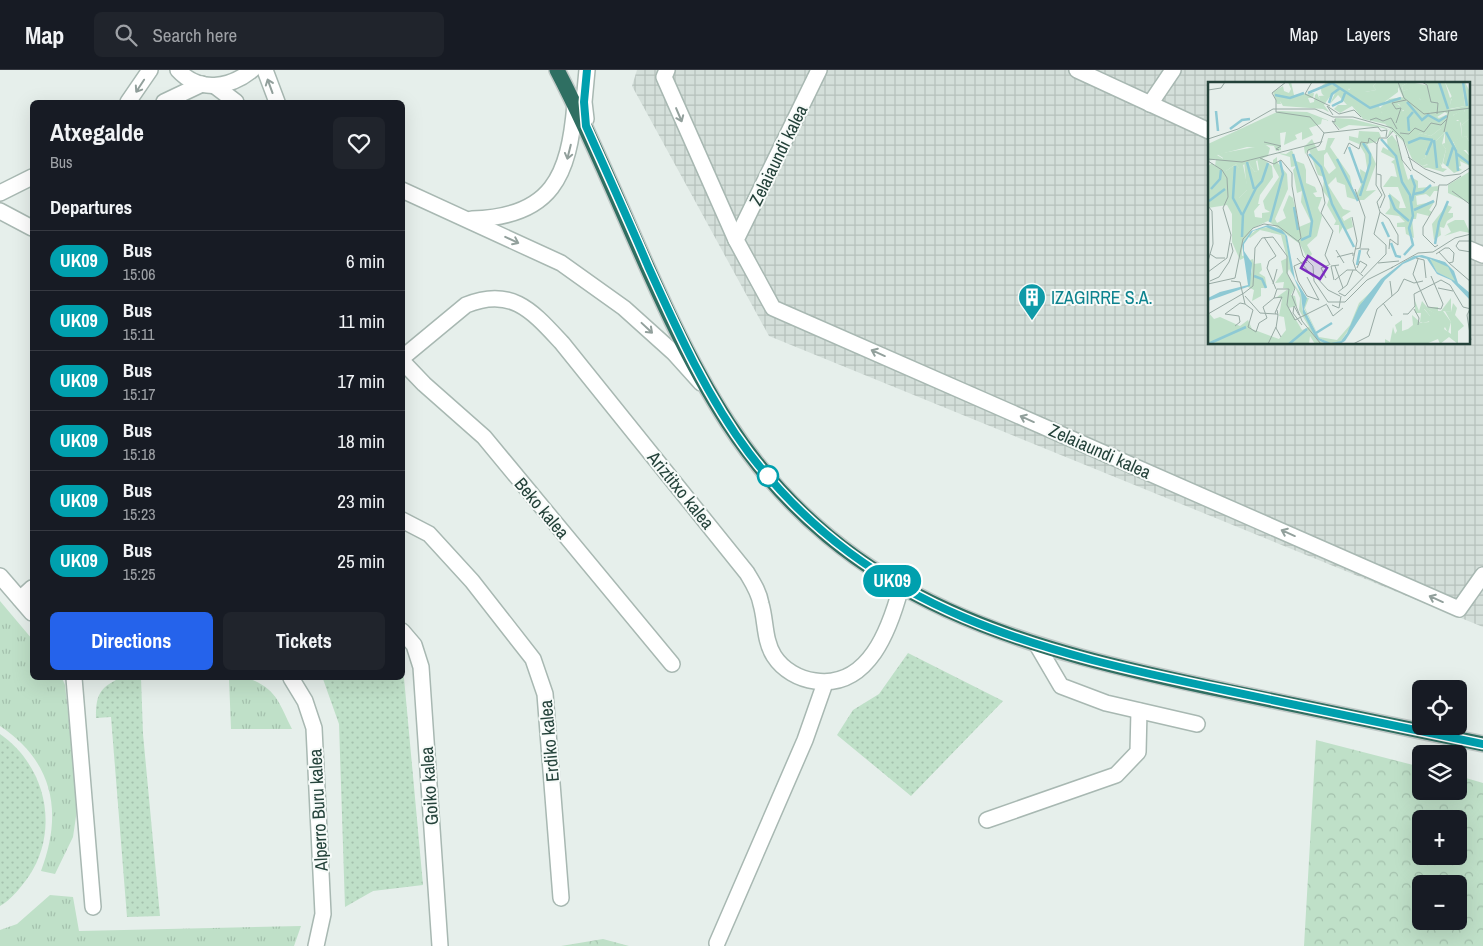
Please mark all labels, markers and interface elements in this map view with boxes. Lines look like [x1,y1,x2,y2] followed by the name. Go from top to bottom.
[94,12,444,57] search box
[25,19,64,51] text: Map
[112,21,140,49] icon: search
[152,22,237,48] text: Search here
[1290,22,1318,47] text: Map
[1346,22,1391,47] text: Layers
[1419,22,1458,47] text: Share
[134,79,144,93] one-way arrow
[265,79,274,95] one-way arrow
[1208,82,1470,345] inset map
[743,100,813,210] street label: Zelaiaundi kalea
[675,107,685,122] one-way arrow
[50,116,144,148] text: Atxegalde
[333,117,385,169] button: heart
[564,144,573,160] one-way arrow
[50,151,73,173] text: Bus
[50,194,132,220] text: Departures
[504,235,519,245] one-way arrow
[123,237,152,263] text: Bus
[60,248,98,273] text: UK09
[346,248,385,274] text: 6 min
[123,263,156,285] text: 15:06
[1017,282,1047,321] building icon: IZAGIRRE S.A.
[1051,285,1153,310] place label: IZAGIRRE S.A.
[123,297,152,323] text: Bus
[60,308,98,333] text: UK09
[339,308,385,334] text: 11 min
[640,322,653,334] one-way arrow
[123,323,155,345] text: 15:11
[871,348,886,358] one-way arrow
[123,357,152,383] text: Bus
[60,368,98,393] text: UK09
[337,368,385,394] text: 17 min
[123,383,156,405] text: 15:17
[1020,413,1035,423] one-way arrow
[123,417,152,443] text: Bus
[1045,417,1155,485] street label: Zelaiaundi kalea
[60,428,98,453] text: UK09
[337,428,385,454] text: 18 min
[123,443,156,465] text: 15:18
[641,445,720,534] street label: Ariztitxo kalea
[757,465,779,487] unlabelled marker
[509,472,575,544] street label: Beko kalea
[123,477,152,503] text: Bus
[60,488,98,513] text: UK09
[337,488,385,514] text: 23 min
[123,503,156,525] text: 15:23
[1281,528,1296,538] one-way arrow
[123,537,152,563] text: Bus
[60,548,98,573] text: UK09
[337,548,385,574] text: 25 min
[123,563,156,585] text: 15:25
[857,565,927,597] line badge: UK09
[873,568,911,593] text: UK09
[1429,593,1444,602] one-way arrow
[50,612,213,670] button: Directions
[223,612,385,670] button: Tickets
[1412,680,1467,930] map controls
[1412,680,1467,735] button: locate
[533,699,565,783] street label: Erdiko kalea
[1412,745,1467,800] button: layers
[414,746,444,826] street label: Goiko kalea
[302,748,334,873] street label: Alperro Buru kalea
[1412,810,1467,865] button: +
[1412,875,1467,930] button: −

